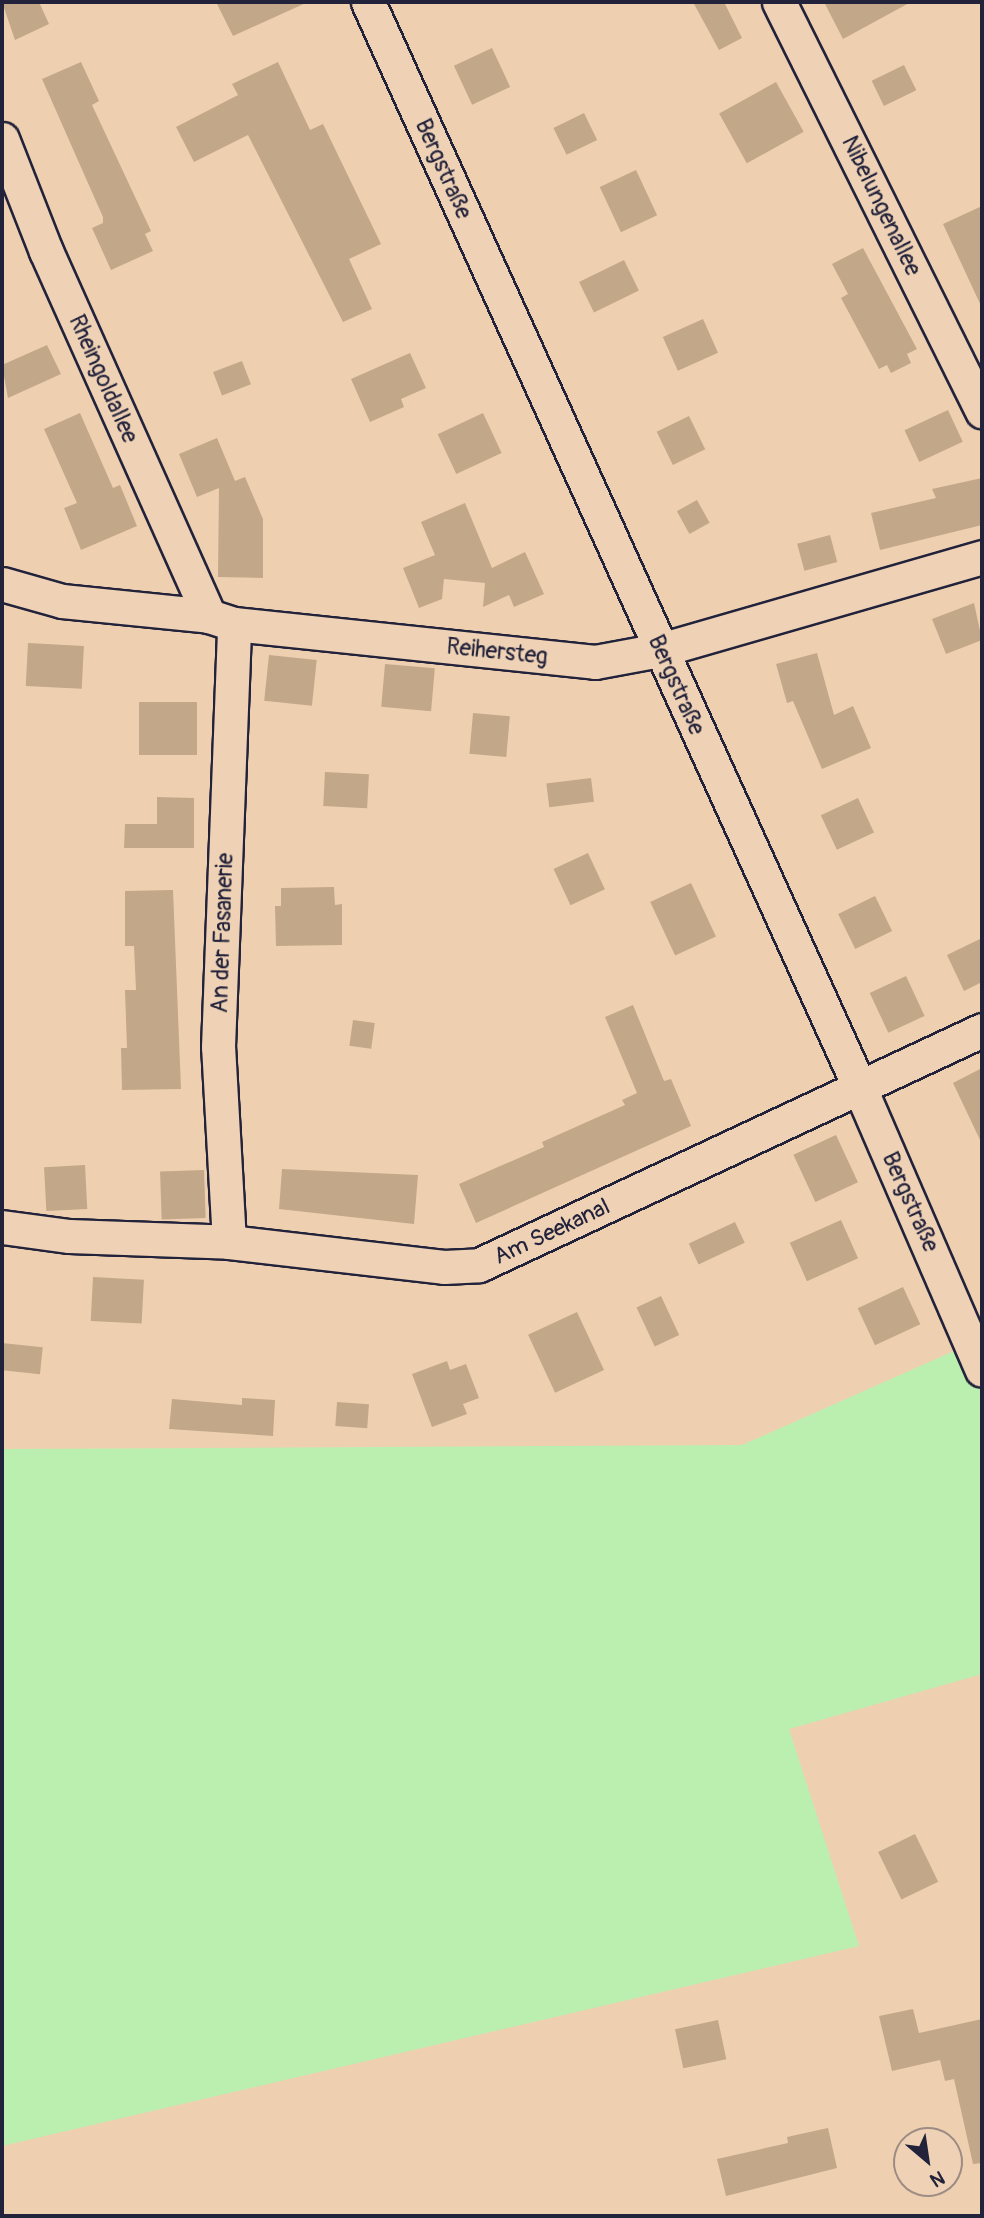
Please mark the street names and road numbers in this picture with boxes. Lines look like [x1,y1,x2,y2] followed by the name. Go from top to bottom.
[409,115,477,223] street label: Bergstraße
[835,132,927,280] street label: Nibelungenallee
[62,311,144,447] street label: Rheingoldallee
[642,631,710,739] street label: Bergstraße
[445,633,549,671] street label: Reihersteg
[206,852,240,1014] street label: An der Fasanerie
[876,1148,944,1256] street label: Bergstraße
[490,1193,614,1271] street label: Am Seekanal

